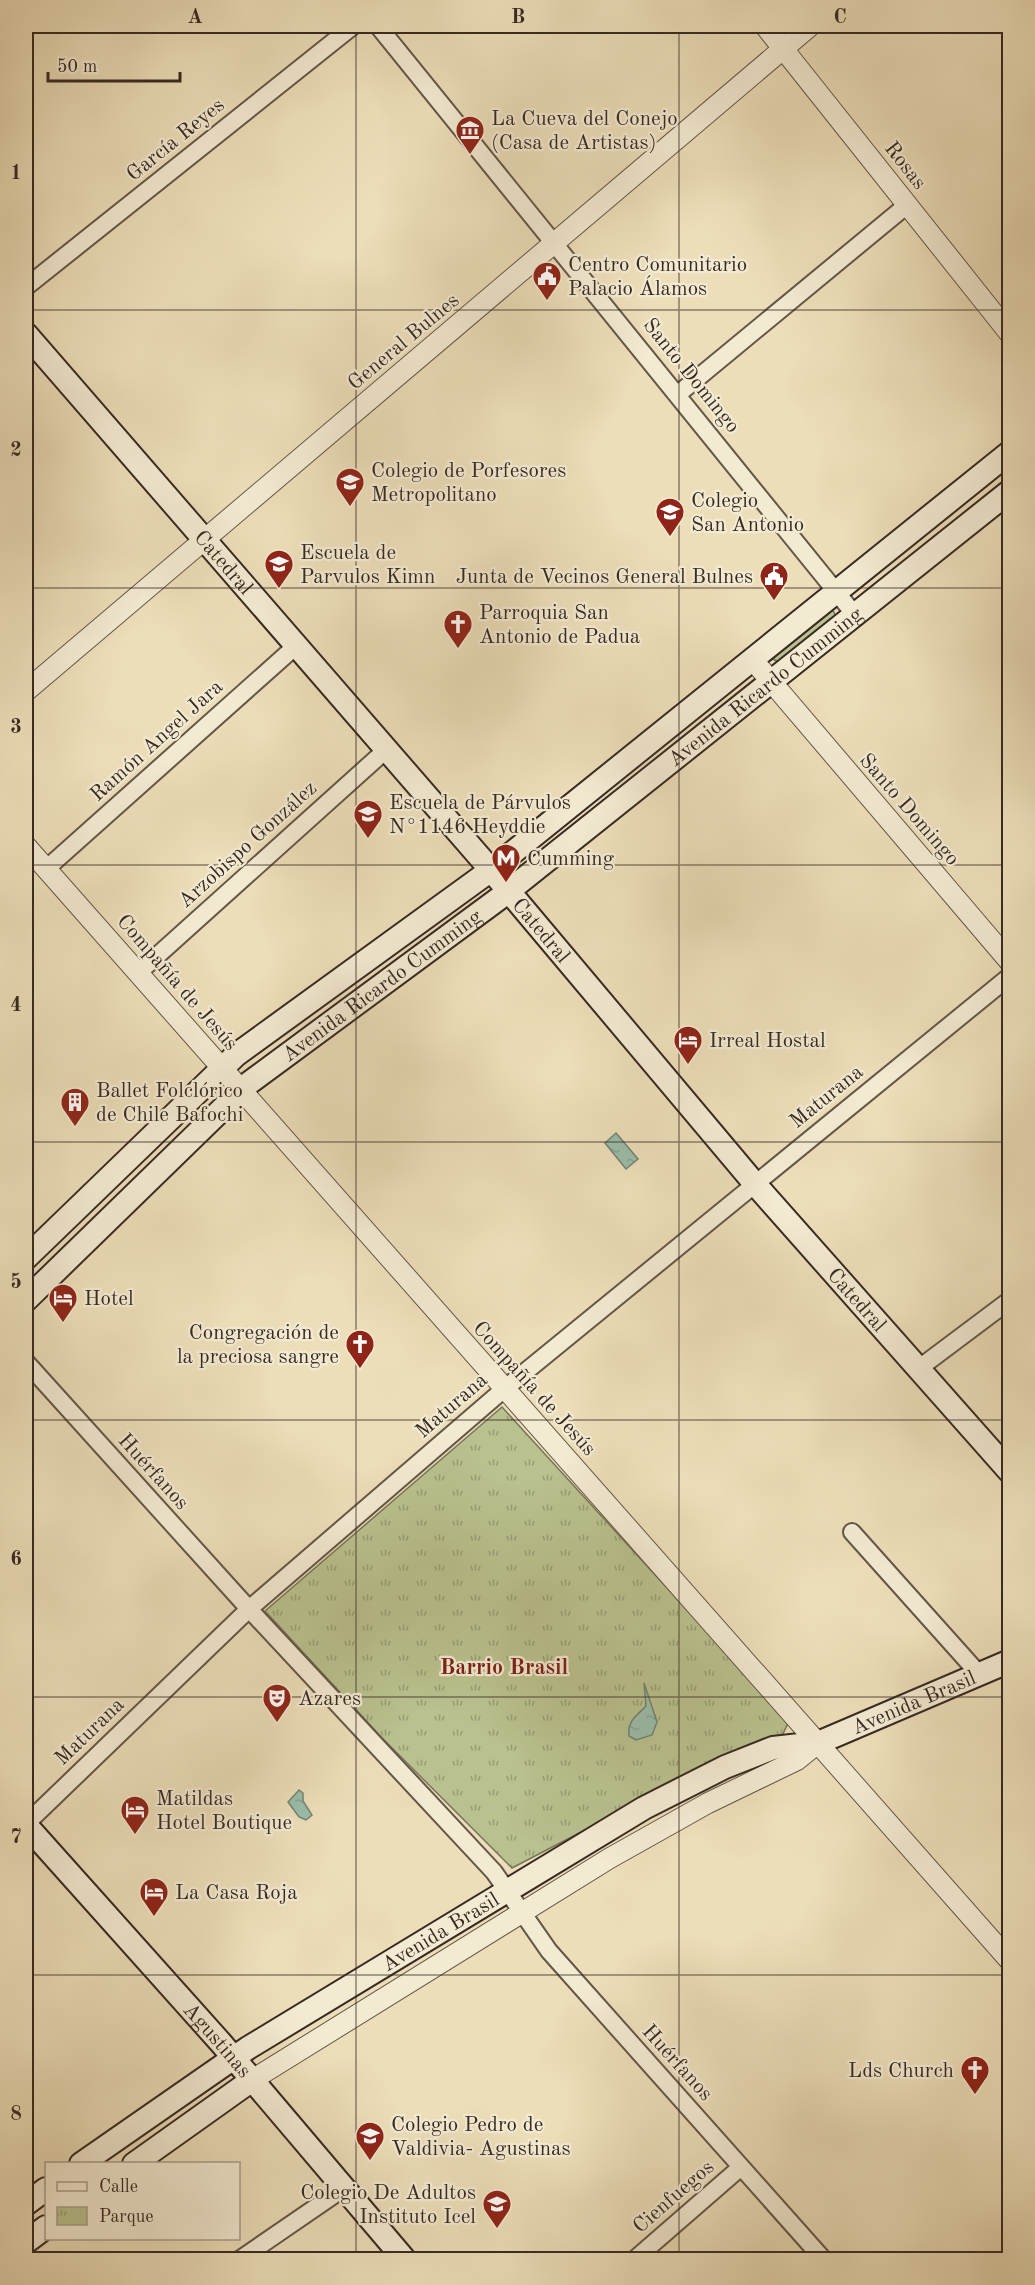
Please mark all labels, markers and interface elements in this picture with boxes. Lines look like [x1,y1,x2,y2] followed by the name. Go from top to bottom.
[187,8,203,28] text: A
[511,8,525,28] text: B
[833,8,847,28] text: C
[48,45,180,83] scale bar
[57,58,97,76] text: 50 m
[123,95,229,186] street label: García Reyes
[491,109,678,154] place label: La Cueva del Conejo (Casa de Artistas)
[454,114,486,156] museum icon: La Cueva del Conejo (Casa de Artistas)
[880,138,930,194] street label: Rosas
[10,164,22,184] text: 1
[568,255,747,300] place label: Centro Comunitario Palacio Álamos
[531,260,563,302] public building icon: Centro Comunitario Palacio Álamos
[344,290,463,394] street label: General Bulnes
[638,315,743,437] street label: Santo Domingo
[10,441,22,461] text: 2
[371,461,566,506] place label: Colegio de Porfesores Metropolitano
[334,466,366,508] school or university icon: Colegio de Porfesores Metropolitano
[691,491,804,536] place label: Colegio San Antonio
[654,496,686,538] school or university icon: Colegio San Antonio
[190,527,256,599] street label: Catedral
[300,543,435,588] place label: Escuela de Parvulos Kimn
[263,548,295,590] school or university icon: Escuela de Parvulos Kimn
[758,560,790,602] public building icon: Junta de Vecinos General Bulnes
[456,567,753,588] place label: Junta de Vecinos General Bulnes
[479,603,640,648] place label: Parroquia San Antonio de Padua
[665,604,868,771] street label: Avenida Ricardo Cumming
[442,608,474,650] church icon: Parroquia San Antonio de Padua
[87,676,227,806] street label: Ramón Angel Jara
[10,718,22,738] text: 3
[855,750,963,870] street label: Santo Domingo
[175,778,321,913] street label: Arzobispo González
[389,793,571,838] place label: Escuela de Párvulos N°1146 Heyddie
[352,798,384,840] school or university icon: Escuela de Párvulos N°1146 Heyddie
[490,842,522,884] metro station icon: Cumming
[527,849,615,870] place label: Cumming
[507,895,573,968] street label: Catedral
[279,906,487,1067] street label: Avenida Ricardo Cumming
[112,911,241,1055] street label: Compañía de Jesús
[10,996,22,1016] text: 4
[672,1024,704,1066] hotel icon: Irreal Hostal
[709,1031,826,1052] place label: Irreal Hostal
[786,1062,867,1133] street label: Maturana
[96,1081,243,1126] place label: Ballet Folclórico de Chile Bafochi
[59,1086,91,1128] building icon: Ballet Folclórico de Chile Bafochi
[823,1265,890,1337] street label: Catedral
[10,1272,22,1293] text: 5
[47,1282,79,1324] hotel icon: Hotel
[84,1289,134,1310] place label: Hotel
[468,1318,599,1460] street label: Compañía de Jesús
[177,1323,339,1368] place label: Congregación de la preciosa sangre
[344,1328,376,1370] church icon: Congregación de la preciosa sangre
[412,1370,492,1443] street label: Maturana
[114,1430,192,1514] street label: Huérfanos
[10,1550,22,1570] text: 6
[440,1657,569,1679] district label: Barrio Brasil
[849,1668,980,1739] street label: Avenida Brasil
[261,1682,293,1724] theatre icon: Azares
[298,1689,361,1710] place label: Azares
[51,1694,129,1770] street label: Maturana
[156,1789,292,1834] place label: Matildas Hotel Boutique
[119,1794,151,1836] hotel icon: Matildas Hotel Boutique
[10,1828,22,1848] text: 7
[138,1876,170,1918] hotel icon: La Casa Roja
[175,1883,298,1904] place label: La Casa Roja
[379,1889,503,1976] street label: Avenida Brasil
[179,2000,255,2082] street label: Agustinas
[638,2021,716,2105] street label: Huérfanos
[959,2054,991,2096] church icon: Lds Church
[848,2061,954,2082] place label: Lds Church
[10,2105,22,2125] text: 8
[391,2115,571,2160] place label: Colegio Pedro de Valdivia- Agustinas
[354,2120,386,2162] school or university icon: Colegio Pedro de Valdivia- Agustinas
[630,2157,718,2238] street label: Cienfuegos
[45,2162,240,2240] legend
[99,2178,138,2196] text: Calle
[300,2183,476,2228] place label: Colegio De Adultos Instituto Icel
[481,2188,513,2230] school or university icon: Colegio De Adultos Instituto Icel
[99,2208,154,2226] text: Parque

